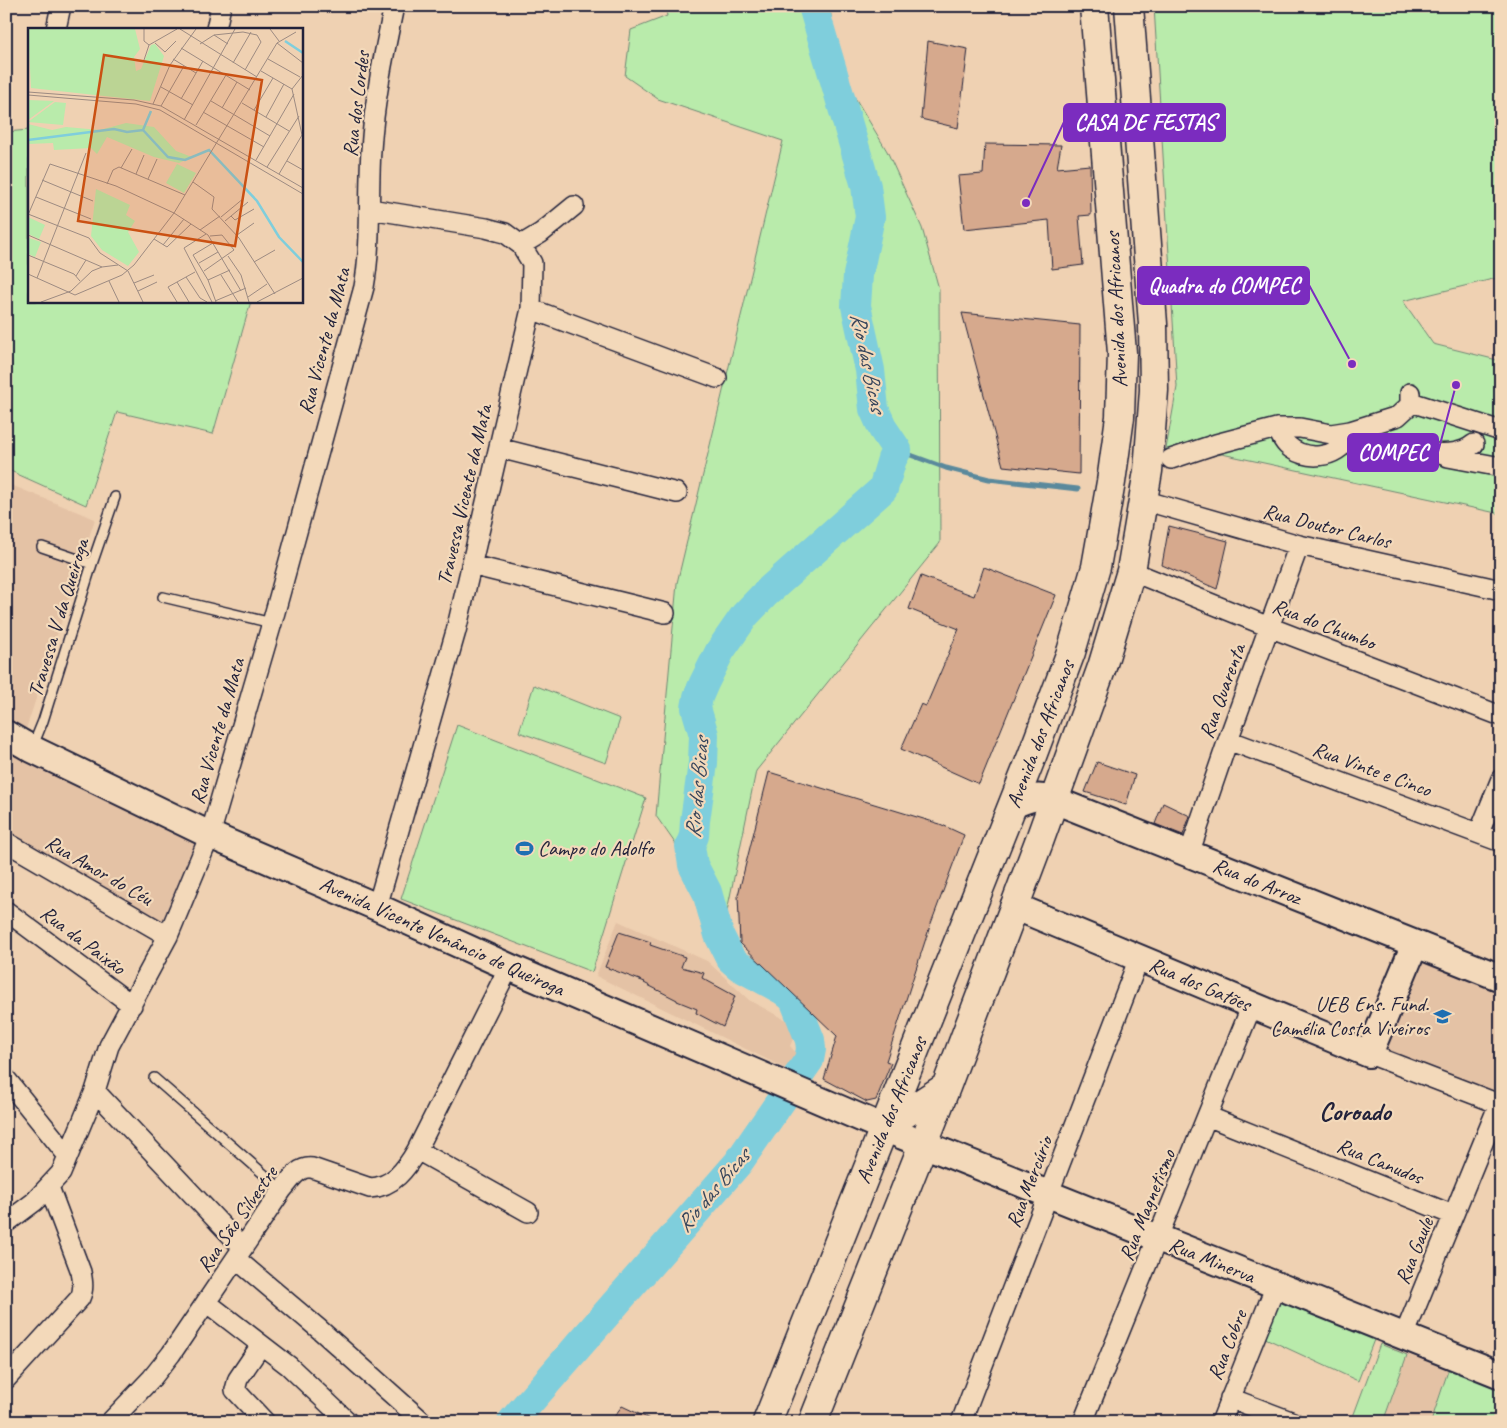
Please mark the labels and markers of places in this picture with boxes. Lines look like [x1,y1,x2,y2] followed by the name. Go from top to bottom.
[1064,104,1225,141] callout: CASA DE FESTAS
[1138,267,1309,304] callout: Quadra do COMPEC
[1348,434,1438,471] callout: COMPEC
[538,835,656,861] place label: Campo do Adolfo
[514,838,534,858] sports icon: Campo do Adolfo
[1271,991,1431,1041] place label: UEB Ens. Fund. Camélia Costa Viveiros
[1433,1006,1453,1026] school or university icon: UEB Ens. Fund. Camélia Costa Viveiros

